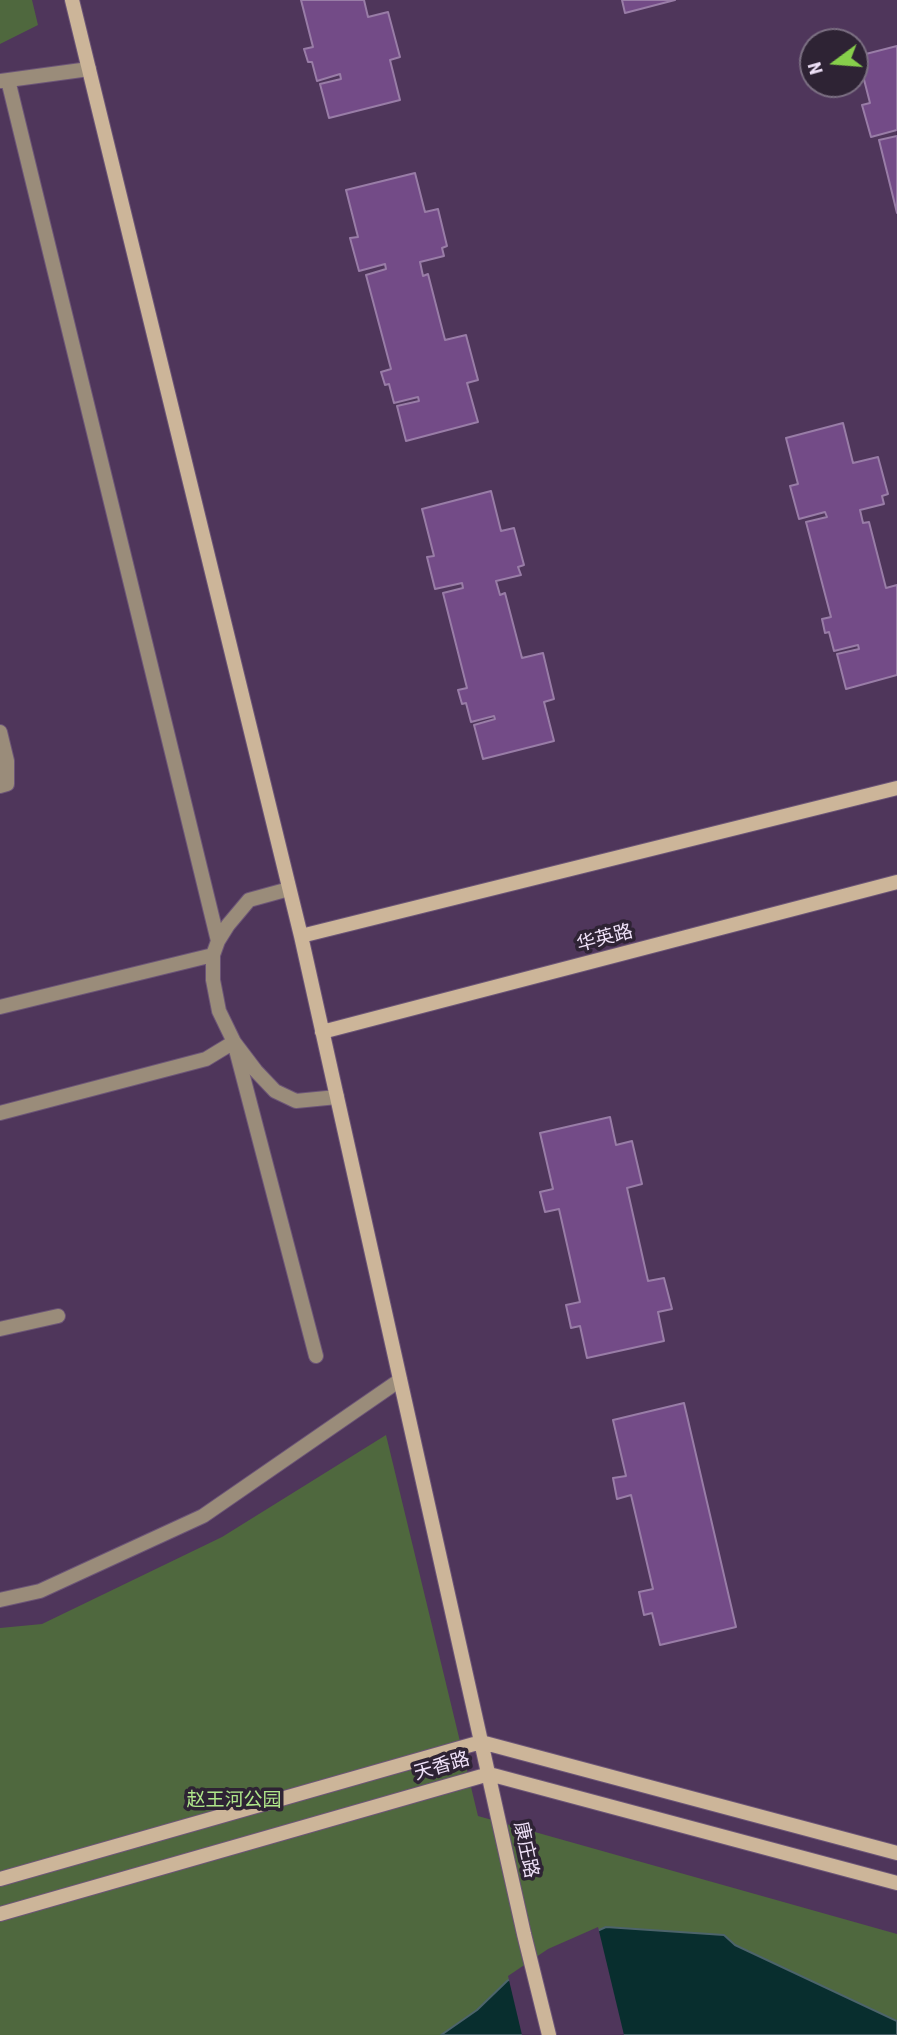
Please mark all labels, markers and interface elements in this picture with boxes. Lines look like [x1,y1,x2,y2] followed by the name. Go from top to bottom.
[799,28,869,98] north arrow
[803,60,828,77] text: N
[575,921,635,957] street label: 华英路
[411,1748,473,1786] street label: 天香路
[187,1790,281,1812] park label: 赵王河公园
[508,1820,542,1880] street label: 康庄路

